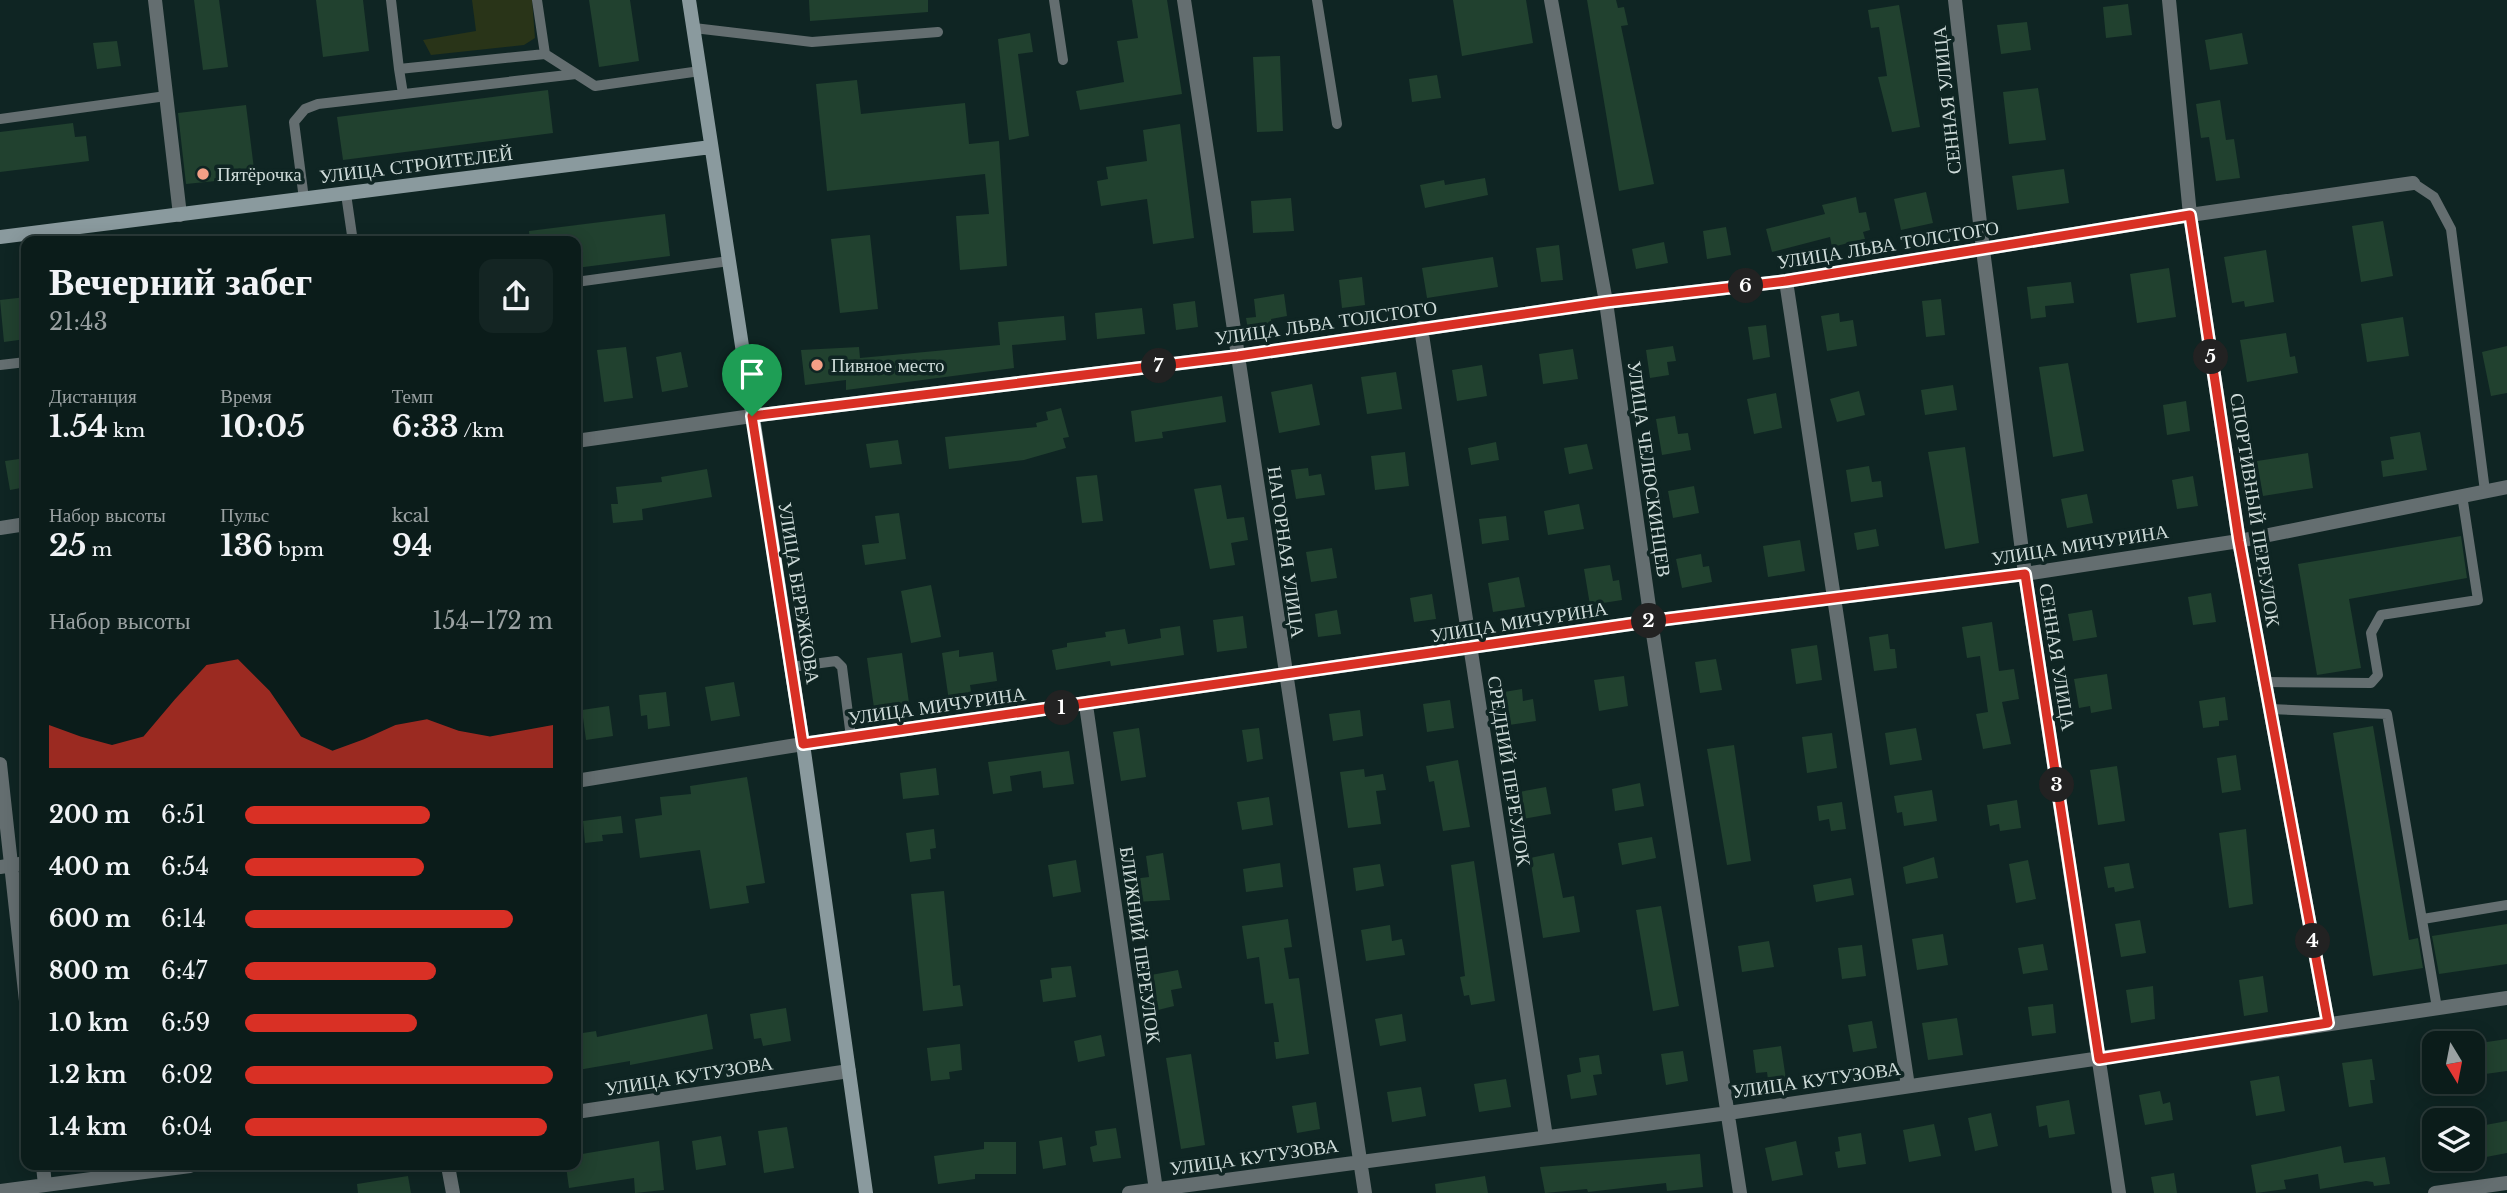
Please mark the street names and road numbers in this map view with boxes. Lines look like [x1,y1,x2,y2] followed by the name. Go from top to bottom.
[1928,24,1966,175] street label: СЕННАЯ УЛИЦА
[318,142,514,188] street label: УЛИЦА СТРОИТЕЛЕЙ
[1775,216,2001,274] street label: УЛИЦА ЛЬВА ТОЛСТОГО
[1213,296,1439,350] street label: УЛИЦА ЛЬВА ТОЛСТОГО
[1622,360,1676,578] street label: УЛИЦА ЧЕЛЮСКИНЦЕВ
[2225,391,2285,629] street label: СПОРТИВНЫЙ ПЕРЕУЛОК
[1263,465,1309,640] street label: НАГОРНАЯ УЛИЦА
[773,501,825,686] street label: УЛИЦА БЕРЕЖКОВА
[1990,520,2170,570] street label: УЛИЦА МИЧУРИНА
[2034,582,2080,733] street label: СЕННАЯ УЛИЦА
[1429,597,1609,647] street label: УЛИЦА МИЧУРИНА
[1483,674,1535,868] street label: СРЕДНИЙ ПЕРЕУЛОК
[847,682,1027,730] street label: УЛИЦА МИЧУРИНА
[1115,845,1165,1045] street label: БЛИЖНИЙ ПЕРЕУЛОК
[603,1051,775,1101] street label: УЛИЦА КУТУЗОВА
[1730,1057,1902,1103] street label: УЛИЦА КУТУЗОВА
[1168,1134,1340,1180] street label: УЛИЦА КУТУЗОВА

